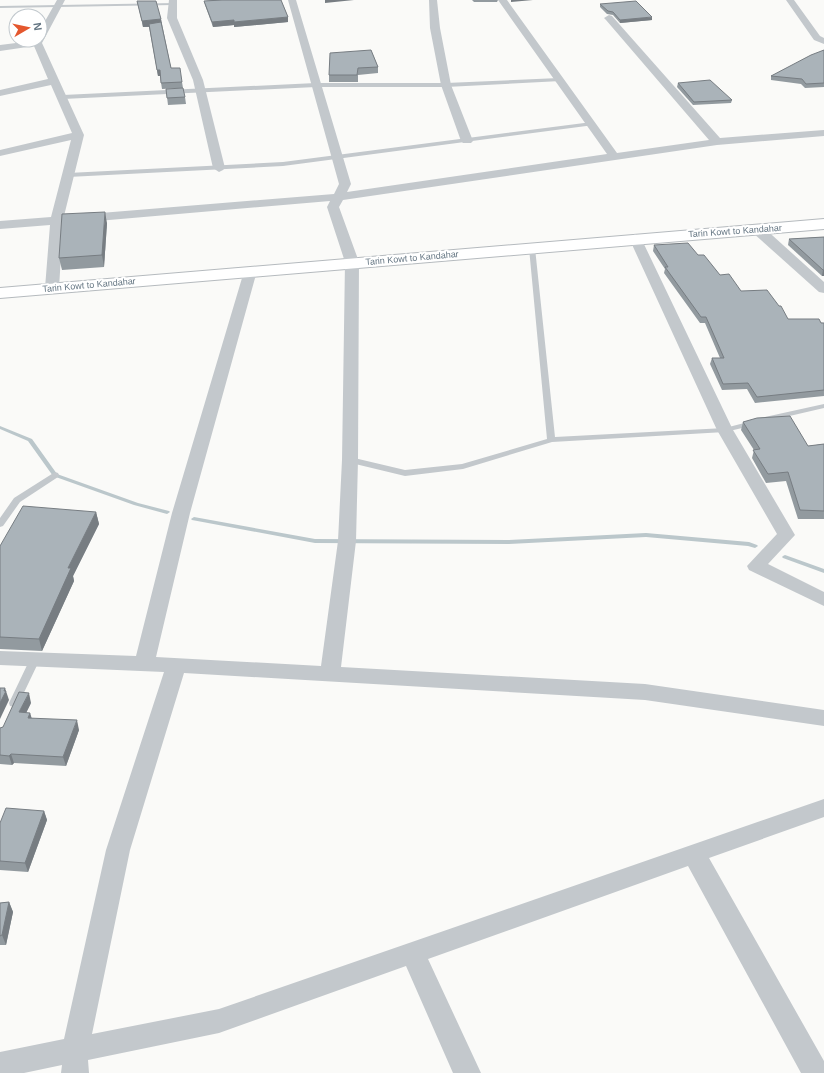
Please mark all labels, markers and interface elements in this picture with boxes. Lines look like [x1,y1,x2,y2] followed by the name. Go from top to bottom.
[8,8,48,48] north arrow
[31,22,44,31] text: N
[688,223,782,239] street label: Tarin Kowt to Kandahar
[365,249,459,267] street label: Tarin Kowt to Kandahar
[42,276,136,294] street label: Tarin Kowt to Kandahar

